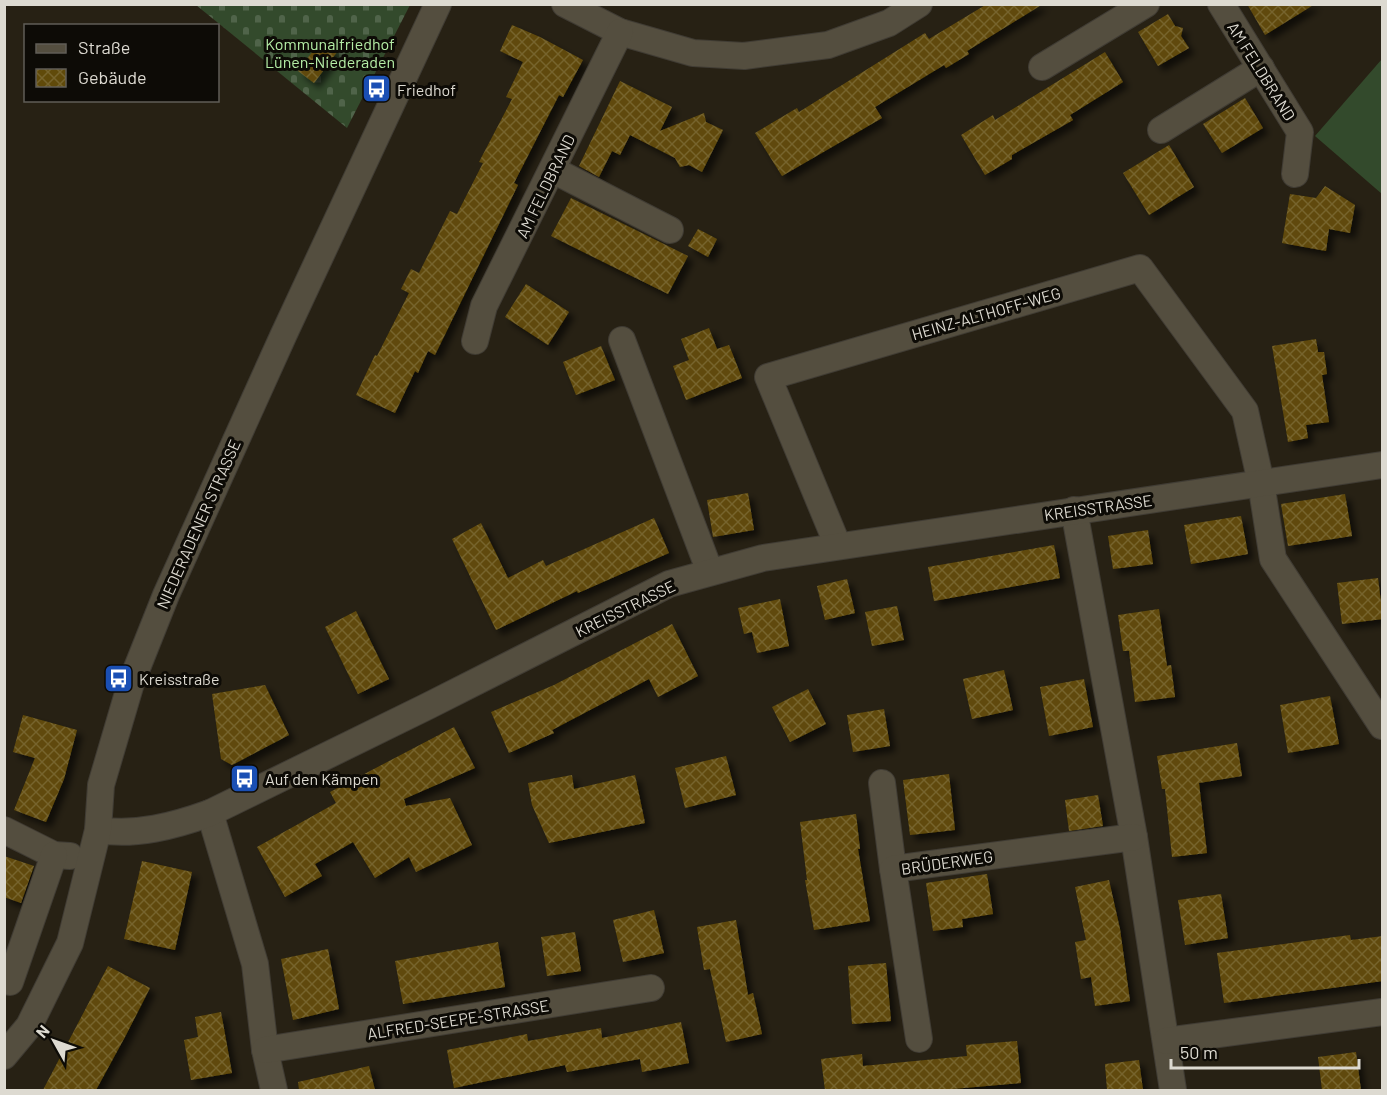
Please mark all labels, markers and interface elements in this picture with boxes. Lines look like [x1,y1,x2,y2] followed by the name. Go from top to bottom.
[1224,18,1300,124] street label: AM FELDBRAND
[24,24,219,102] legend
[265,34,395,71] park label: Kommunalfriedhof Lünen-Niederaden
[78,36,130,58] text: Straße
[78,66,147,88] text: Gebäude
[360,73,392,105] bus stop icon: Friedhof
[397,80,456,99] place label: Friedhof
[512,131,578,241] street label: AM FELDBRAND
[909,283,1063,343] street label: HEINZ-ALTHOFF-WEG
[152,436,244,612] street label: NIEDERADENER STRASSE
[1043,490,1153,524] street label: KREISSTRASSE
[572,576,678,640] street label: KREISSTRASSE
[102,662,134,694] bus stop icon: Kreisstraße
[139,669,220,688] place label: Kreisstraße
[228,762,260,794] bus stop icon: Auf den Kämpen
[265,769,378,788] place label: Auf den Kämpen
[900,846,994,878] street label: BRÜDERWEG
[366,995,550,1043] street label: ALFRED-SEEPE-STRASSE
[24,1011,84,1071] north arrow
[31,1021,53,1041] text: N
[1171,1032,1358,1070] scale bar
[1180,1041,1218,1063] text: 50 m

